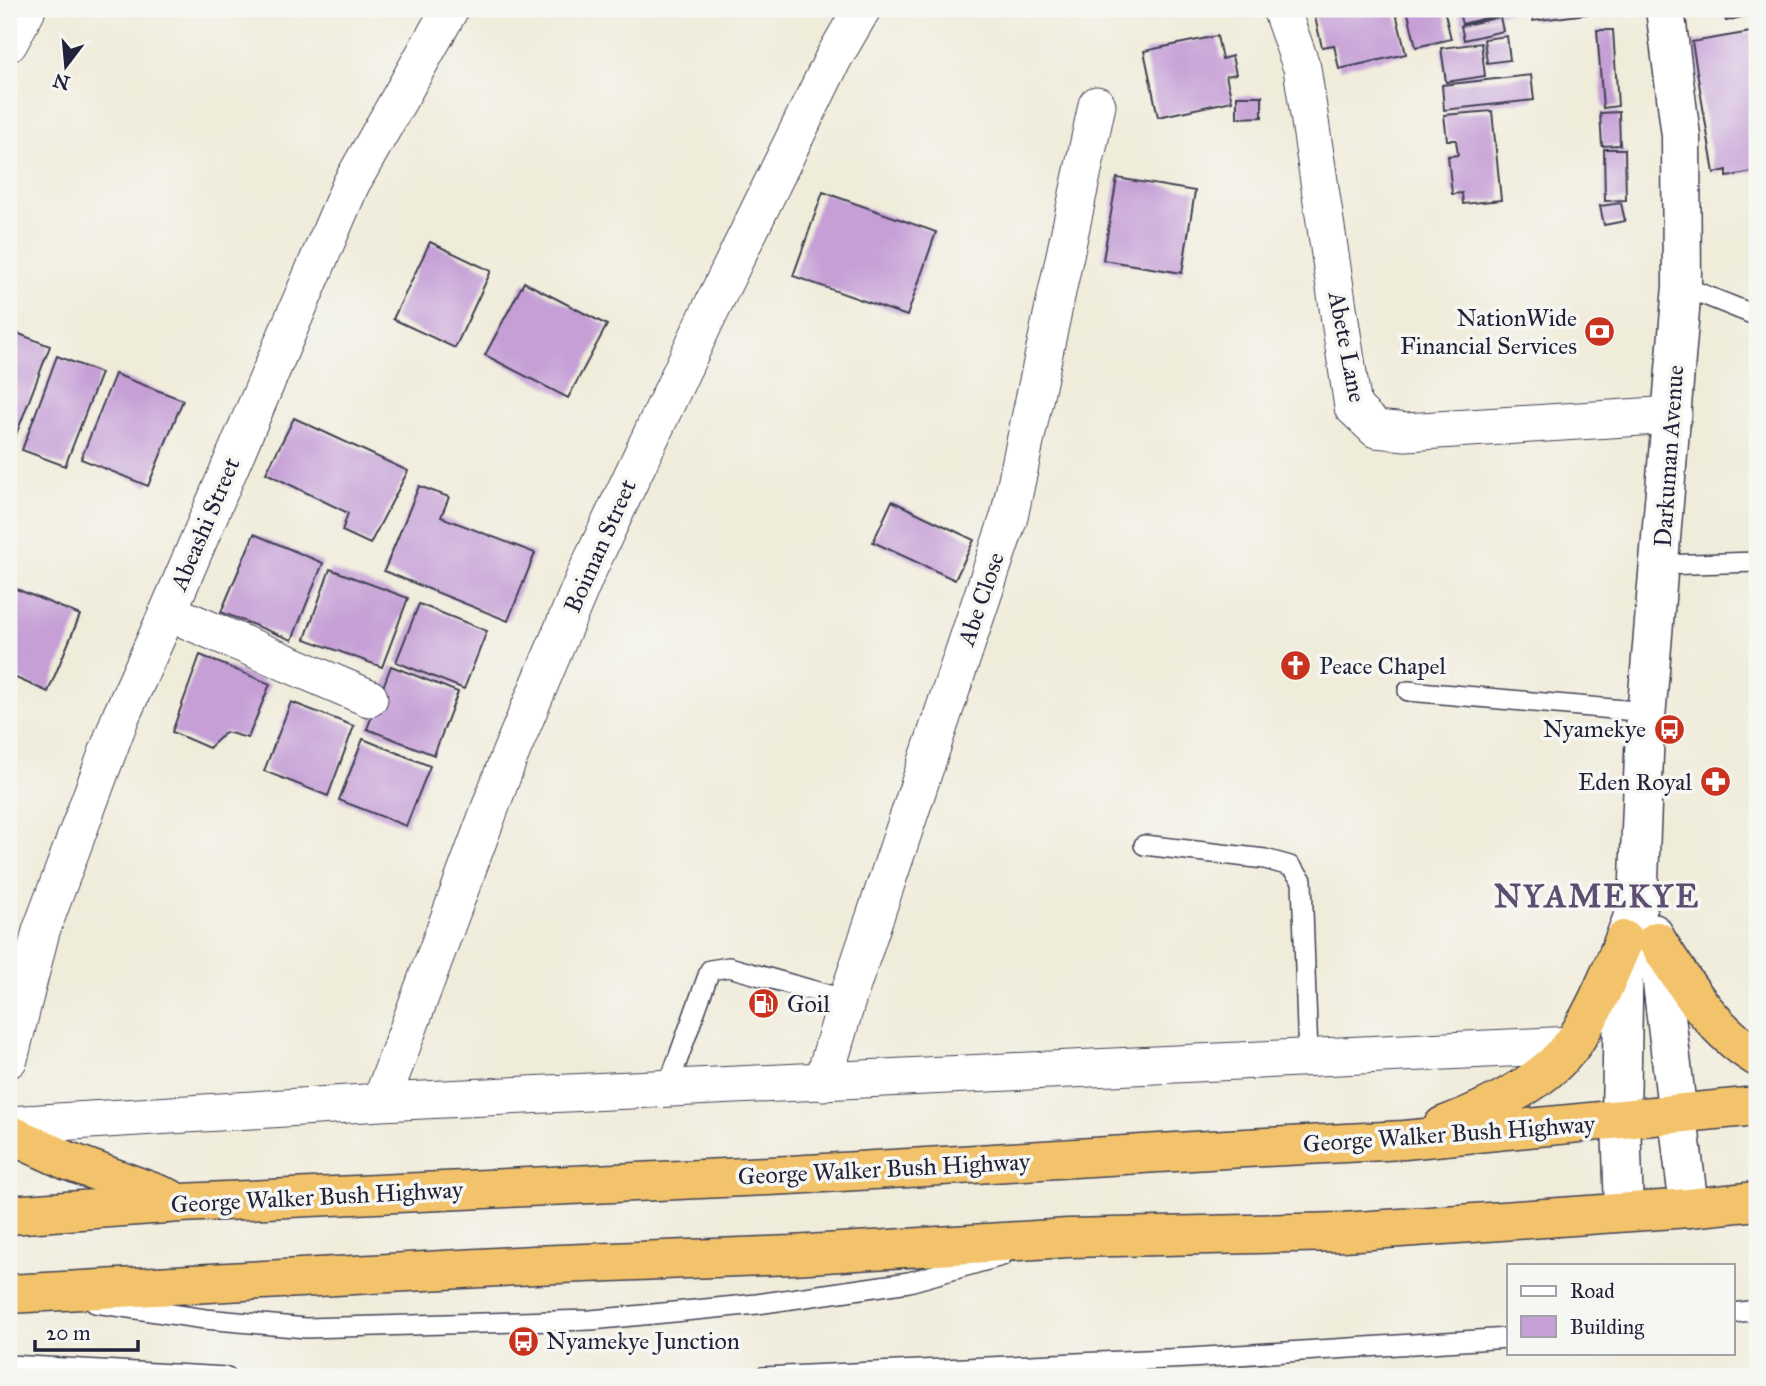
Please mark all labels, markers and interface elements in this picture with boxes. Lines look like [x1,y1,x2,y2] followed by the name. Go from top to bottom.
[32,32,102,102] north arrow
[51,69,72,95] text: N
[1321,288,1372,405] street label: Abete Lane
[1400,303,1577,361] place label: NationWide Financial Services
[1583,315,1617,349] bank icon: NationWide Financial Services
[1648,364,1690,548] street label: Darkuman Avenue
[163,453,247,596] street label: Abeashi Street
[557,474,643,617] street label: Boiman Street
[951,548,1011,651] street label: Abe Close
[1279,649,1313,683] church icon: Peace Chapel
[1319,651,1446,681] place label: Peace Chapel
[1652,712,1686,746] bus stop icon: Nyamekye
[1543,714,1646,744] place label: Nyamekye
[1698,765,1732,799] pharmacy icon: Eden Royal
[1578,767,1693,797] place label: Eden Royal
[1494,877,1700,916] district label: NYAMEKYE
[747,987,781,1021] fuel station icon: Goil
[787,989,830,1019] place label: Goil
[1302,1109,1597,1159] street label: George Walker Bush Highway
[737,1146,1032,1192] street label: George Walker Bush Highway
[170,1174,465,1220] street label: George Walker Bush Highway
[1507,1264,1734,1354] legend
[1570,1278,1615,1304] text: Road
[35,1309,138,1353] scale bar
[1570,1314,1644,1340] text: Building
[46,1320,91,1346] text: 20 m
[506,1324,540,1358] bus stop icon: Nyamekye Junction
[546,1326,740,1356] place label: Nyamekye Junction

